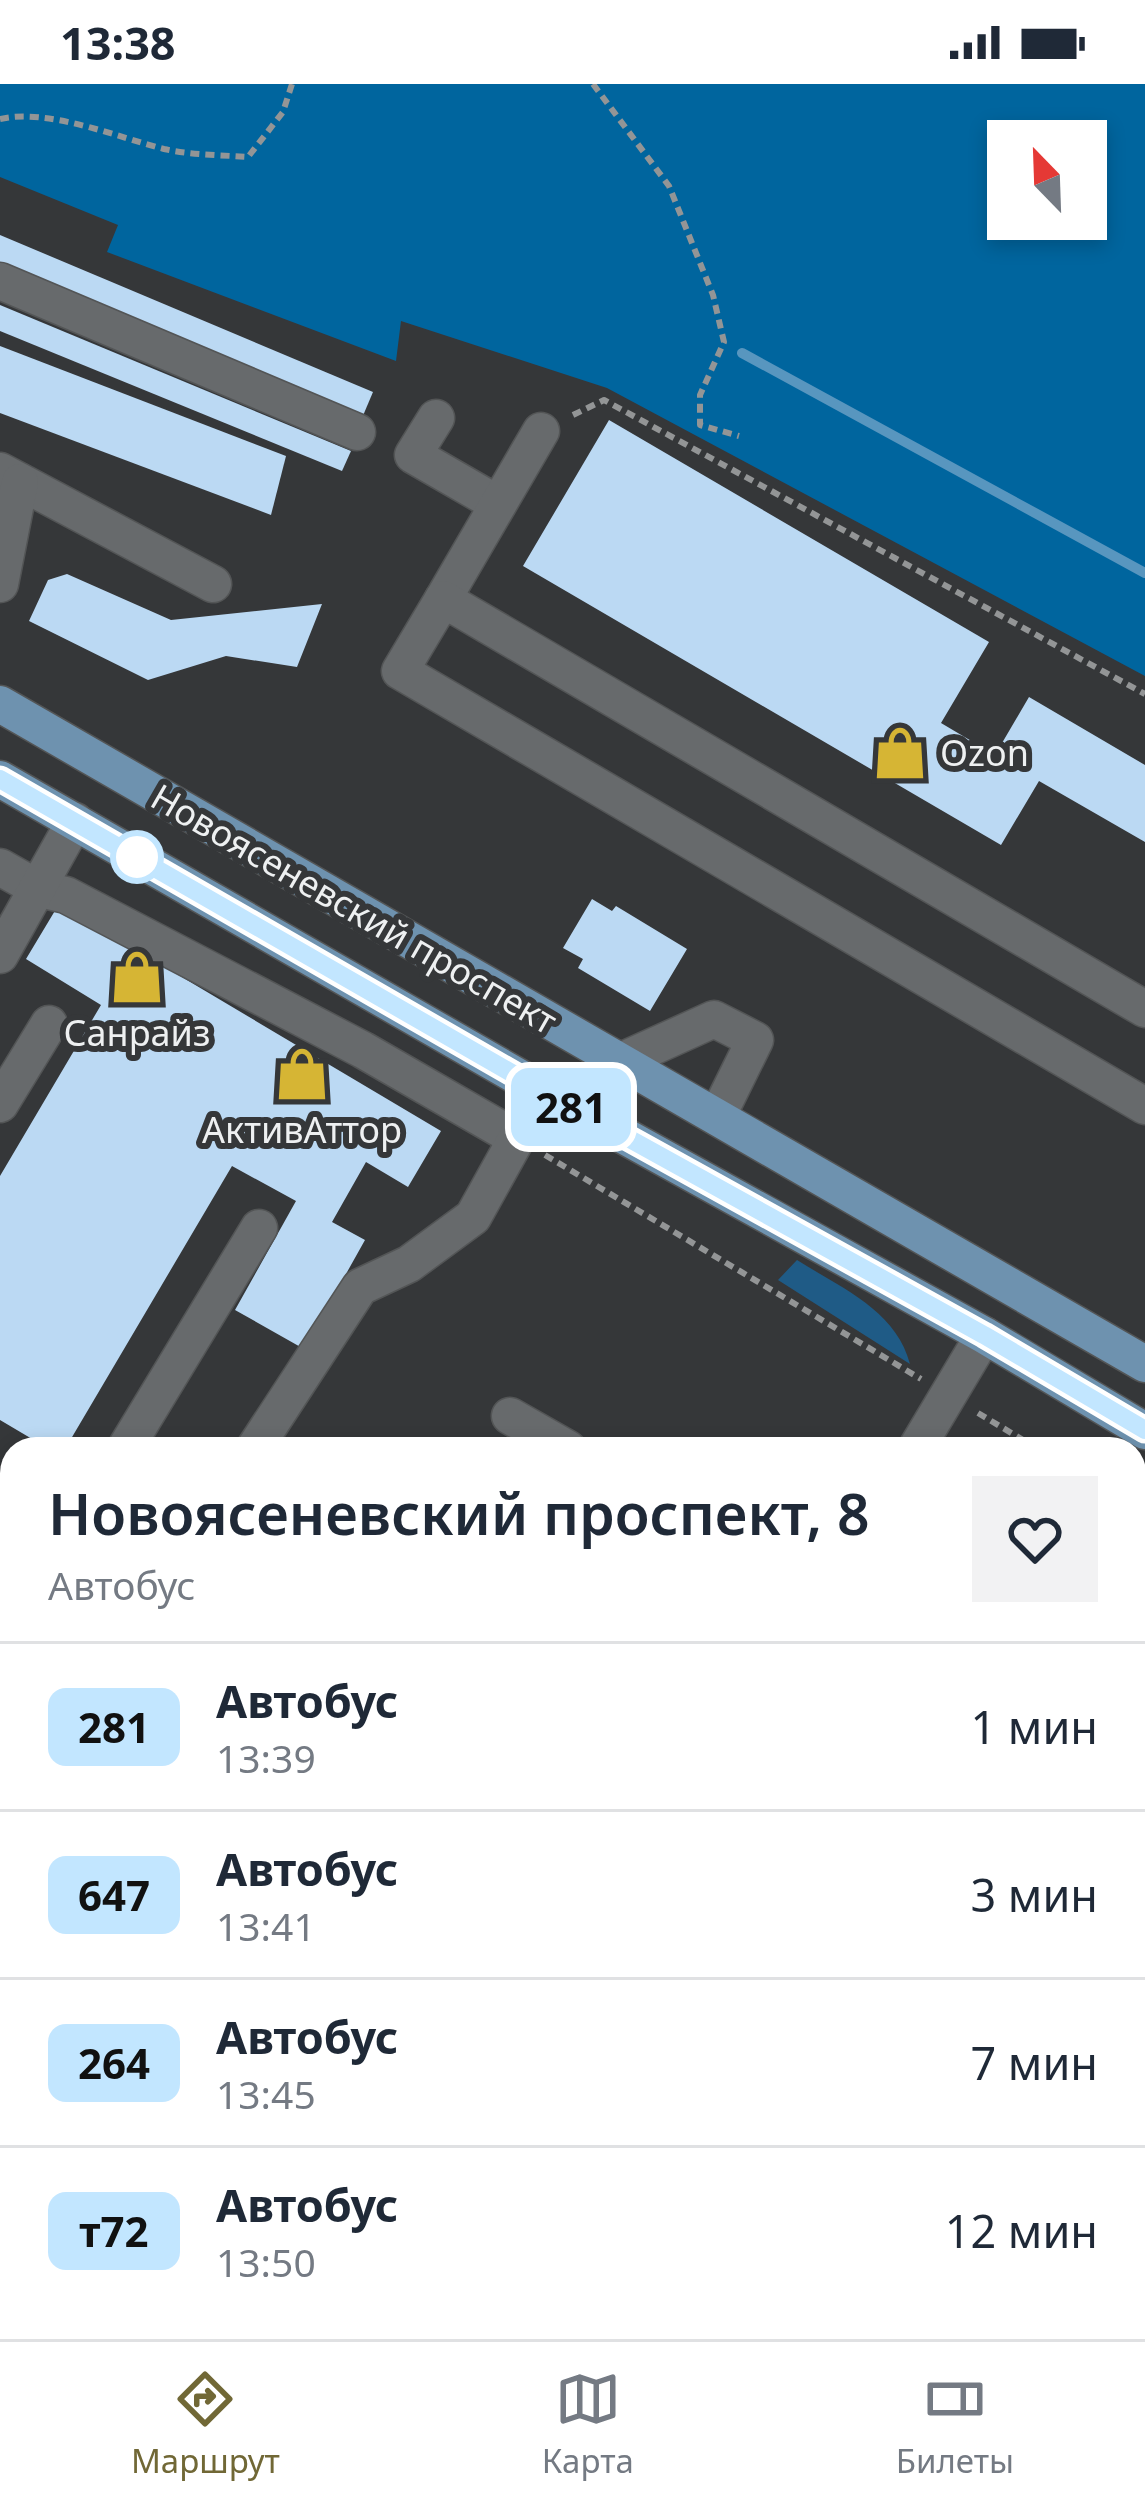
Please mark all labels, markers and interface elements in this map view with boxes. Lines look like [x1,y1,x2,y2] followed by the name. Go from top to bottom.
[60,12,176,73] text: 13:38
[987,120,1107,240] north arrow
[987,120,1107,240] map controls
[871,724,929,782] shop icon: Ozon
[940,728,1029,777] place label: Ozon
[142,772,566,1045] street label: Новоясеневский проспект
[112,832,162,882] unlabelled marker
[108,948,166,1006] shop icon: Санрайз
[64,1008,211,1057] place label: Санрайз
[273,1045,331,1103] shop icon: АктивАттор
[502,1068,640,1146] line badge: 281
[535,1078,607,1135] text: 281
[202,1105,402,1154] place label: АктивАттор
[48,1474,870,1552] text: Новоясеневский проспект, 8
[972,1476,1098,1602] button: heart
[48,1558,195,1611] text: Автобус
[216,1670,398,1731] text: Автобус
[970,1696,1098,1757] text: 1 мин
[78,1698,150,1755] text: 281
[216,1731,316,1784] text: 13:39
[216,1838,398,1899] text: Автобус
[970,1864,1098,1925] text: 3 мин
[78,1866,150,1923] text: 647
[216,1899,316,1952] text: 13:41
[216,2006,398,2067] text: Автобус
[970,2032,1098,2093] text: 7 мин
[78,2034,150,2091] text: 264
[216,2067,316,2120] text: 13:45
[216,2174,398,2235] text: Автобус
[945,2200,1098,2261] text: 12 мин
[79,2202,149,2259] text: т72
[216,2235,316,2288] text: 13:50
[131,2366,280,2483] tab: Маршрут
[542,2366,634,2483] tab: Карта
[896,2366,1014,2483] tab: Билеты

